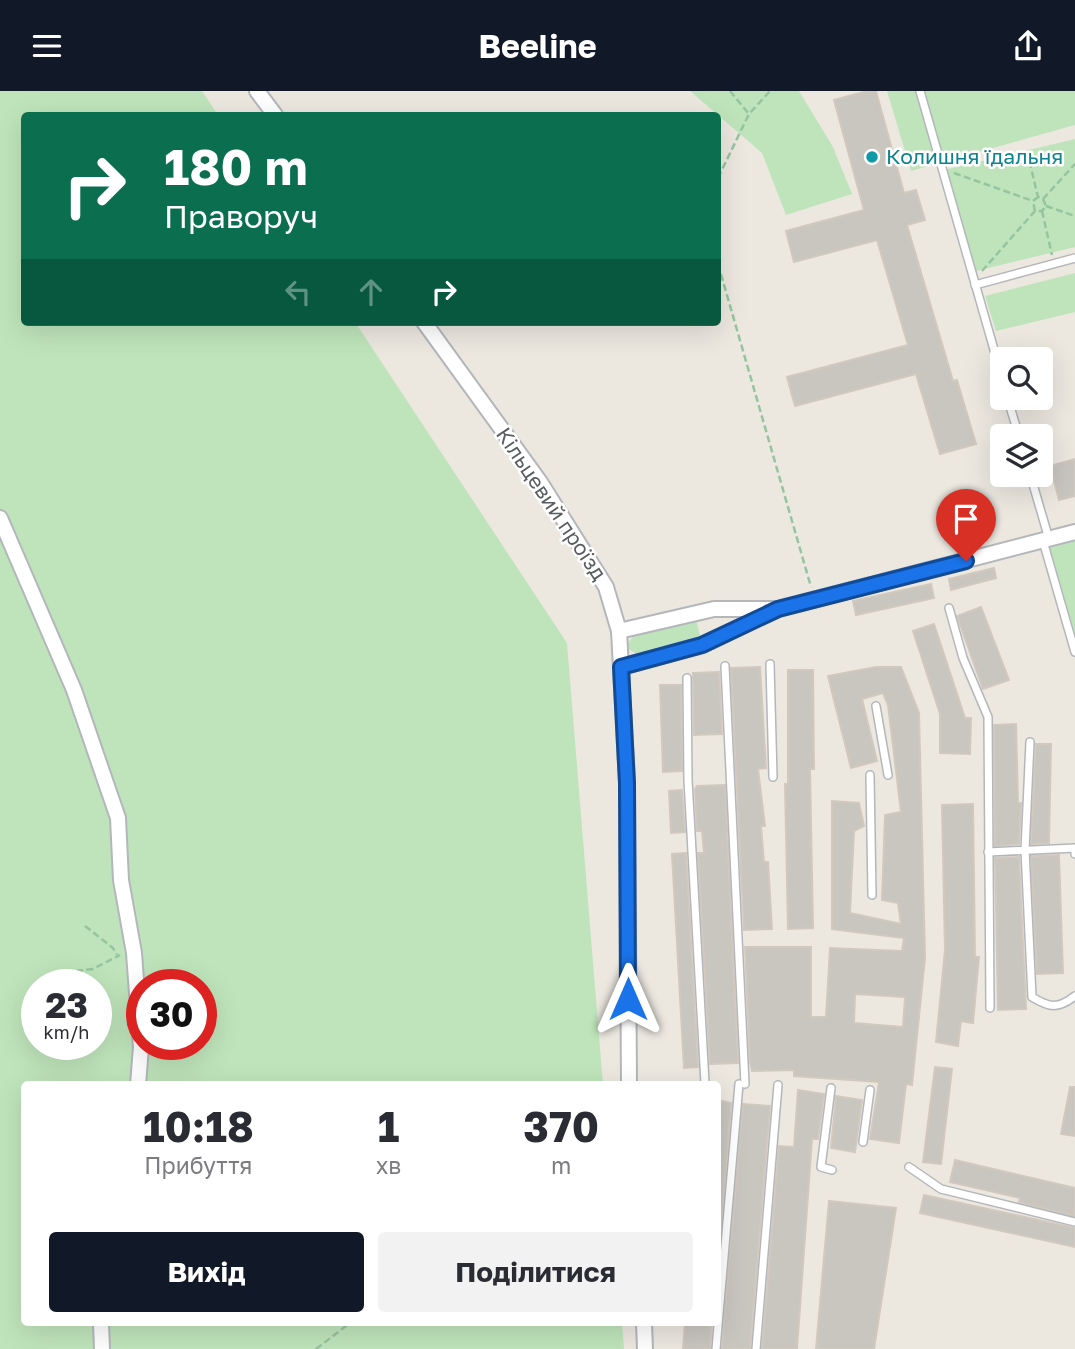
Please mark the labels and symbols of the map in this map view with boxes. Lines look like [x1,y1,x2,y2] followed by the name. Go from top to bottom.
[886,143,1063,169] place label: Колишня їдальня
[864,149,880,165] marker: Колишня їдальня
[491,422,613,585] street label: Кільцевий проїзд
[936,489,996,561] pin
[591,962,665,1036] position arrow
[126,969,217,1060] speed limit sign: 30

